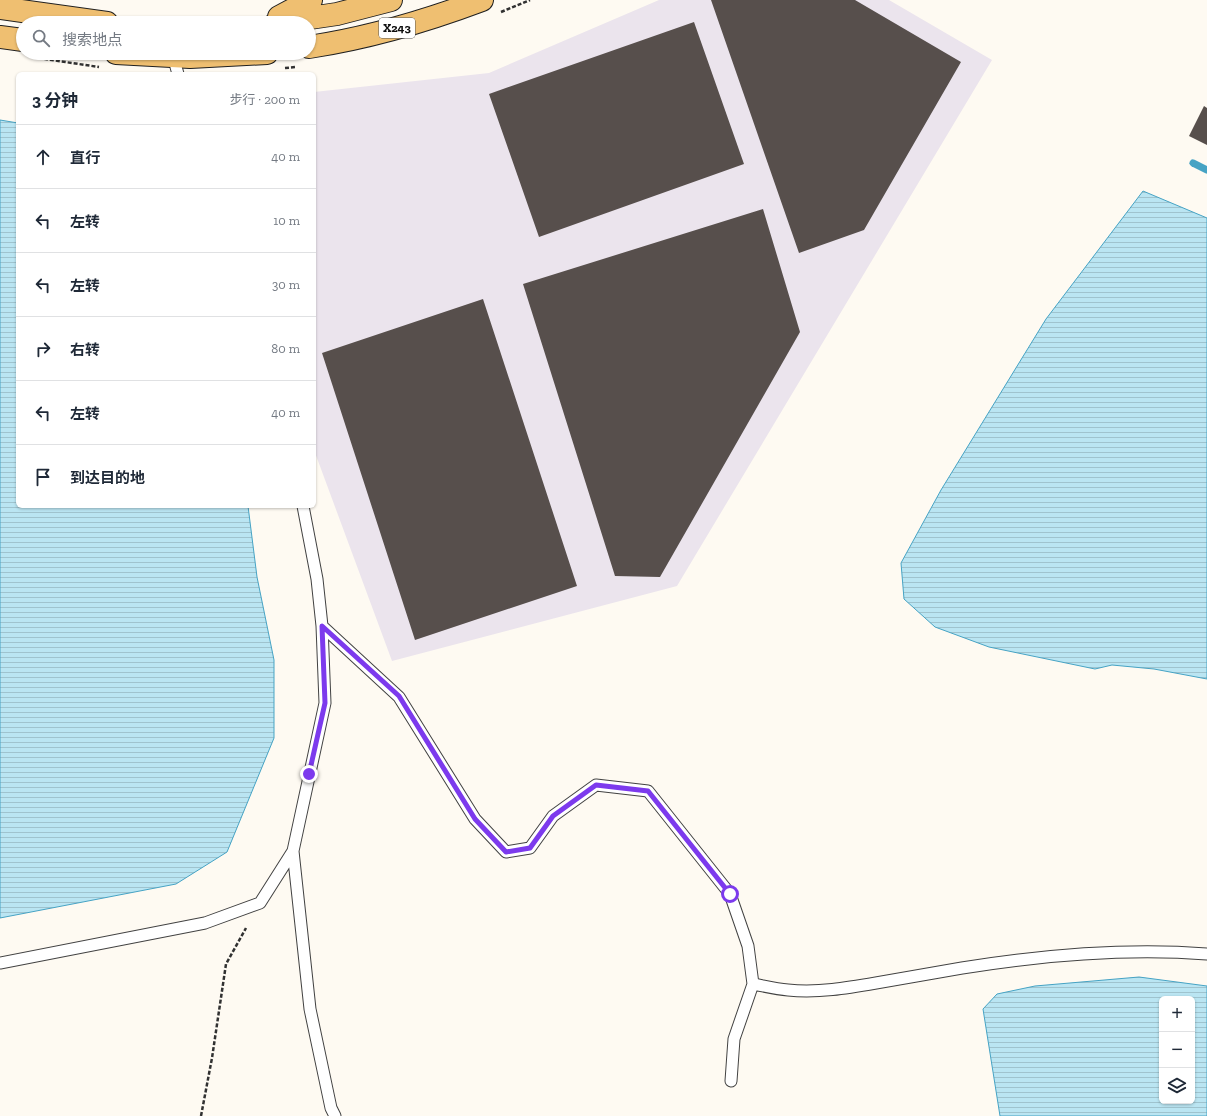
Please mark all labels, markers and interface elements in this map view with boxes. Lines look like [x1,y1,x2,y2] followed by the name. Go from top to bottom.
[16,16,316,60] search box
[379,18,415,38] road number: X243
[30,27,52,49] icon: search
[62,31,122,49] text: 搜索地点
[32,90,78,110] text: 3 分钟
[229,92,300,107] text: 步行 · 200 m
[32,146,54,168] icon: ahead
[70,149,100,167] text: 直行
[271,149,300,164] text: 40 m
[32,210,54,232] icon: left
[70,213,100,231] text: 左转
[273,213,300,228] text: 10 m
[32,274,54,296] icon: left
[70,277,100,295] text: 左转
[272,277,300,292] text: 30 m
[32,338,54,360] icon: right
[70,341,100,359] text: 右转
[271,341,300,356] text: 80 m
[32,402,54,424] icon: left
[70,405,100,423] text: 左转
[271,405,300,420] text: 40 m
[32,466,54,488] icon: arrive
[70,469,145,487] text: 到达目的地
[300,765,318,783] route end
[721,885,739,903] route start
[1159,996,1195,1104] map controls
[1159,996,1195,1032] button: +
[1159,1032,1195,1068] button: −
[1159,1068,1195,1104] button: layers

